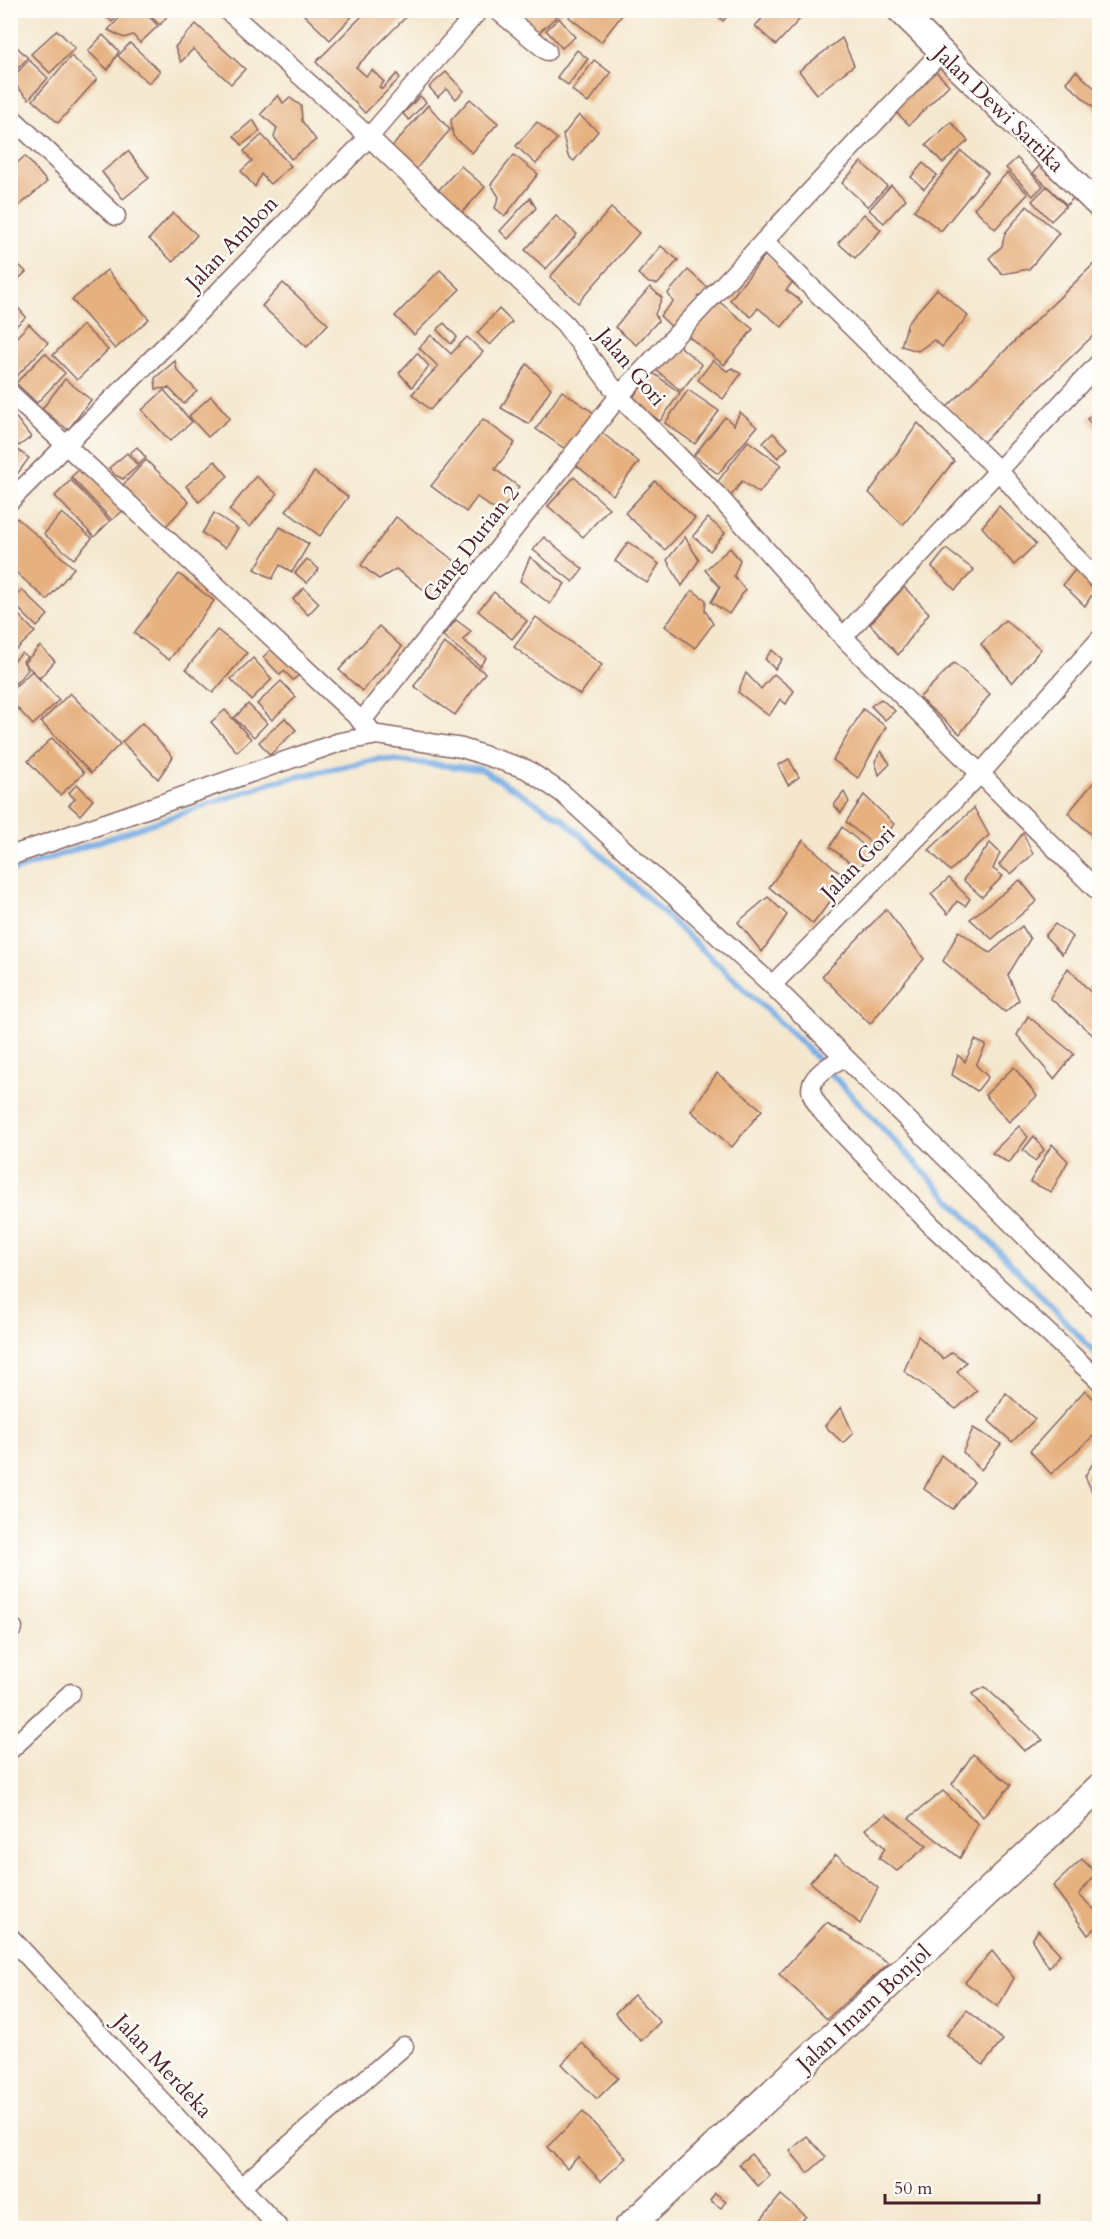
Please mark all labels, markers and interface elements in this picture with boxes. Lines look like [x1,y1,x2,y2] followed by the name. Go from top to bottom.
[925,37,1071,180] street label: Jalan Dewi Sartika
[177,189,285,299] street label: Jalan Ambon
[587,319,673,413] street label: Jalan Gori
[416,479,526,609] street label: Gang Durian 2
[812,819,902,909] street label: Jalan Gori
[788,1938,938,2080] street label: Jalan Imam Bonjol
[105,2005,219,2125] street label: Jalan Merdeka
[885,2167,1040,2205] scale bar
[894,2176,933,2201] text: 50 m

